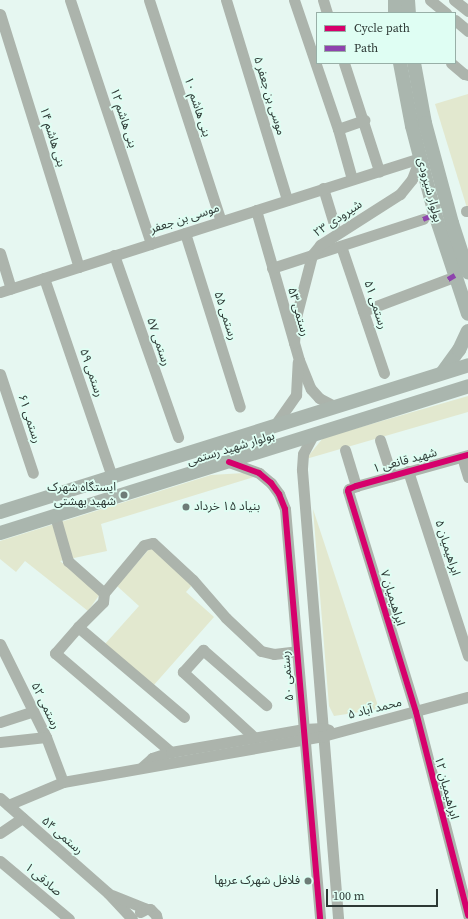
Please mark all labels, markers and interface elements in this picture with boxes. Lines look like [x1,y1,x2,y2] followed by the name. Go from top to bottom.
[316,12,456,64] legend
[354,20,410,36] text: Cycle path
[354,40,378,56] text: Path
[250,55,288,137] street label: موسی بن جعفر ۵
[181,75,213,139] street label: بنی هاشم ۱۰
[107,86,139,150] street label: بنی هاشم ۱۲
[36,105,68,169] street label: بنی هاشم ۱۴
[413,156,445,224] street label: بولوار شیرودی
[311,198,365,240] street label: شیرودی ۲۳
[149,201,221,237] street label: موسی بن جعفر
[360,279,390,331] street label: رستمی ۵۱
[284,286,312,338] street label: رستمی ۵۳
[210,290,240,342] street label: رستمی ۵۵
[143,316,173,368] street label: رستمی ۵۷
[76,347,106,399] street label: رستمی ۵۹
[14,393,44,445] street label: رستمی ۶۱
[186,429,276,469] street label: بولوار شهید رستمی
[371,446,439,476] street label: شهید قانعی ۱
[47,481,116,509] place label: ایستگاه شهرک شهید بهشتی
[119,490,129,500] marker: ایستگاه شهرک شهید بهشتی
[194,500,260,514] place label: بنیاد ۱۵ خرداد
[181,502,191,512] marker: بنیاد ۱۵ خرداد
[431,518,463,578] street label: ابراهیمیان ۵
[377,568,407,628] street label: ابراهیمیان ۷
[279,650,297,702] street label: رستمی ۵۰
[28,680,62,732] street label: رستمی ۵۲
[347,695,403,723] street label: محمد آباد ۵
[431,755,461,821] street label: ابراهیمیان ۱۲
[38,814,86,858] street label: رستمی ۵۴
[22,860,64,900] street label: صادقی ۱
[214,874,300,888] place label: فلافل شهرک عربها
[303,876,313,886] marker: فلافل شهرک عربها
[328,881,440,907] scale bar
[333,888,365,904] text: 100 m

